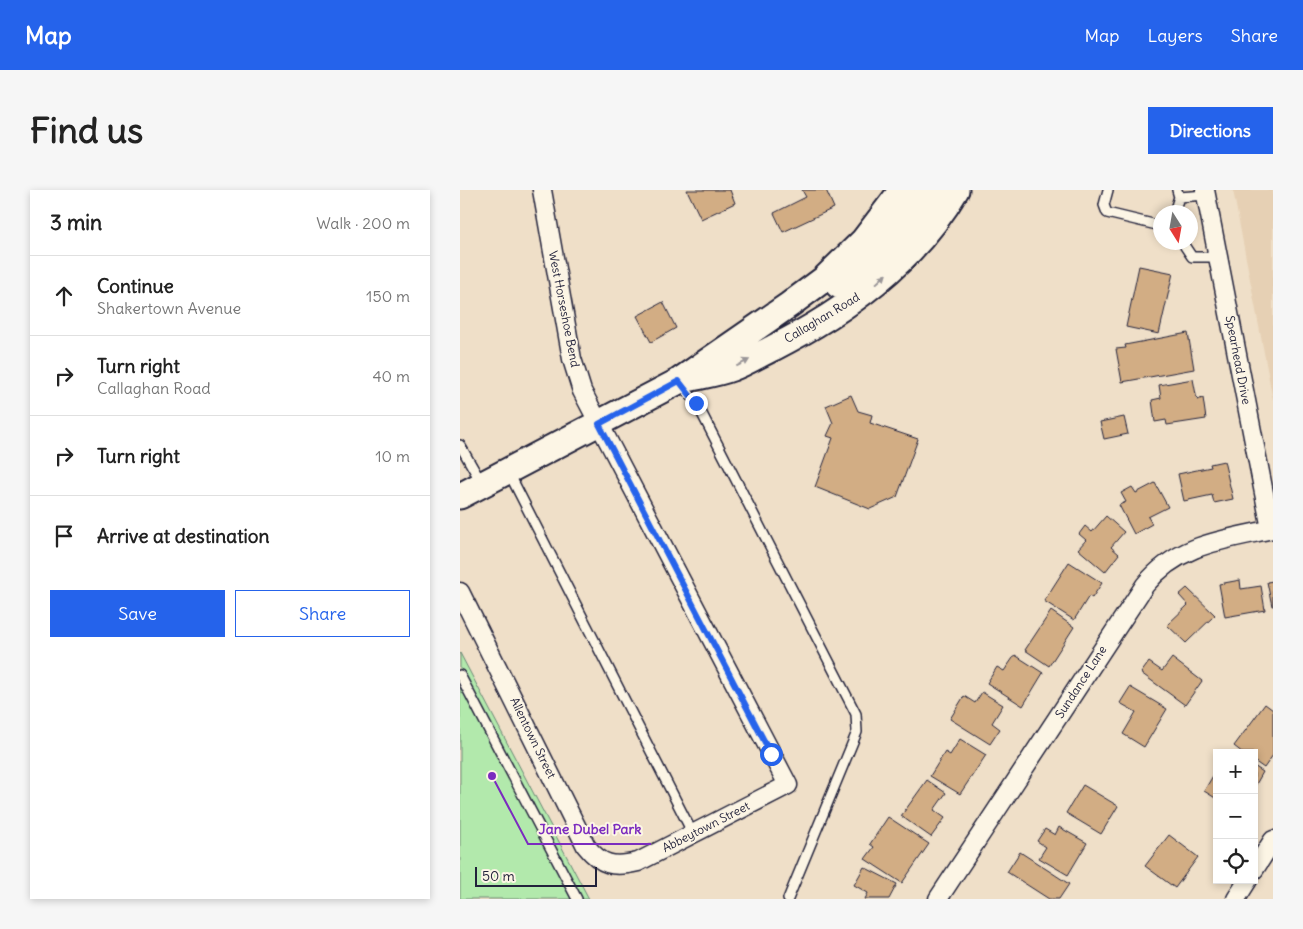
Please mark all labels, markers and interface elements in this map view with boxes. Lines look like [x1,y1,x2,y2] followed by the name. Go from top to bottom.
[25,20,72,50] text: Map
[1084,24,1119,47] text: Map
[1147,24,1203,47] text: Layers
[1231,24,1278,47] text: Share
[1148,107,1273,154] button: Directions
[30,108,143,152] text: Find us
[1153,205,1198,250] north arrow
[50,209,102,236] text: 3 min
[316,213,410,233] text: Walk · 200 m
[546,249,583,368] street label: West Horseshoe Bend
[875,273,887,285] one-way arrow
[97,274,174,298] text: Continue
[50,282,78,310] icon: ahead
[366,286,410,306] text: 150 m
[781,289,862,346] street label: Callaghan Road
[97,298,241,318] text: Shakertown Avenue
[1223,314,1254,406] street label: Spearhead Drive
[97,354,180,378] text: Turn right
[736,359,750,367] one-way arrow
[50,362,78,390] icon: right
[372,366,410,386] text: 40 m
[97,378,211,398] text: Callaghan Road
[685,392,708,415] route end
[50,442,78,470] icon: right
[97,444,180,468] text: Turn right
[375,446,410,466] text: 10 m
[50,522,78,550] icon: arrive
[97,524,270,548] text: Arrive at destination
[50,590,225,637] button: Save
[235,590,410,637] button: Share
[1052,643,1110,721] street label: Sundance Lane
[507,695,560,781] street label: Allentown Street
[760,743,783,766] route start
[1213,749,1258,884] map controls
[1213,749,1258,794] button: +
[1213,794,1258,839] button: −
[659,798,752,855] street label: Abbeytown Street
[528,815,651,844] callout: Jane Dubel Park
[539,820,641,838] text: Jane Dubel Park
[1213,839,1258,884] button: locate
[475,864,598,887] scale bar
[482,867,515,885] text: 50 m

